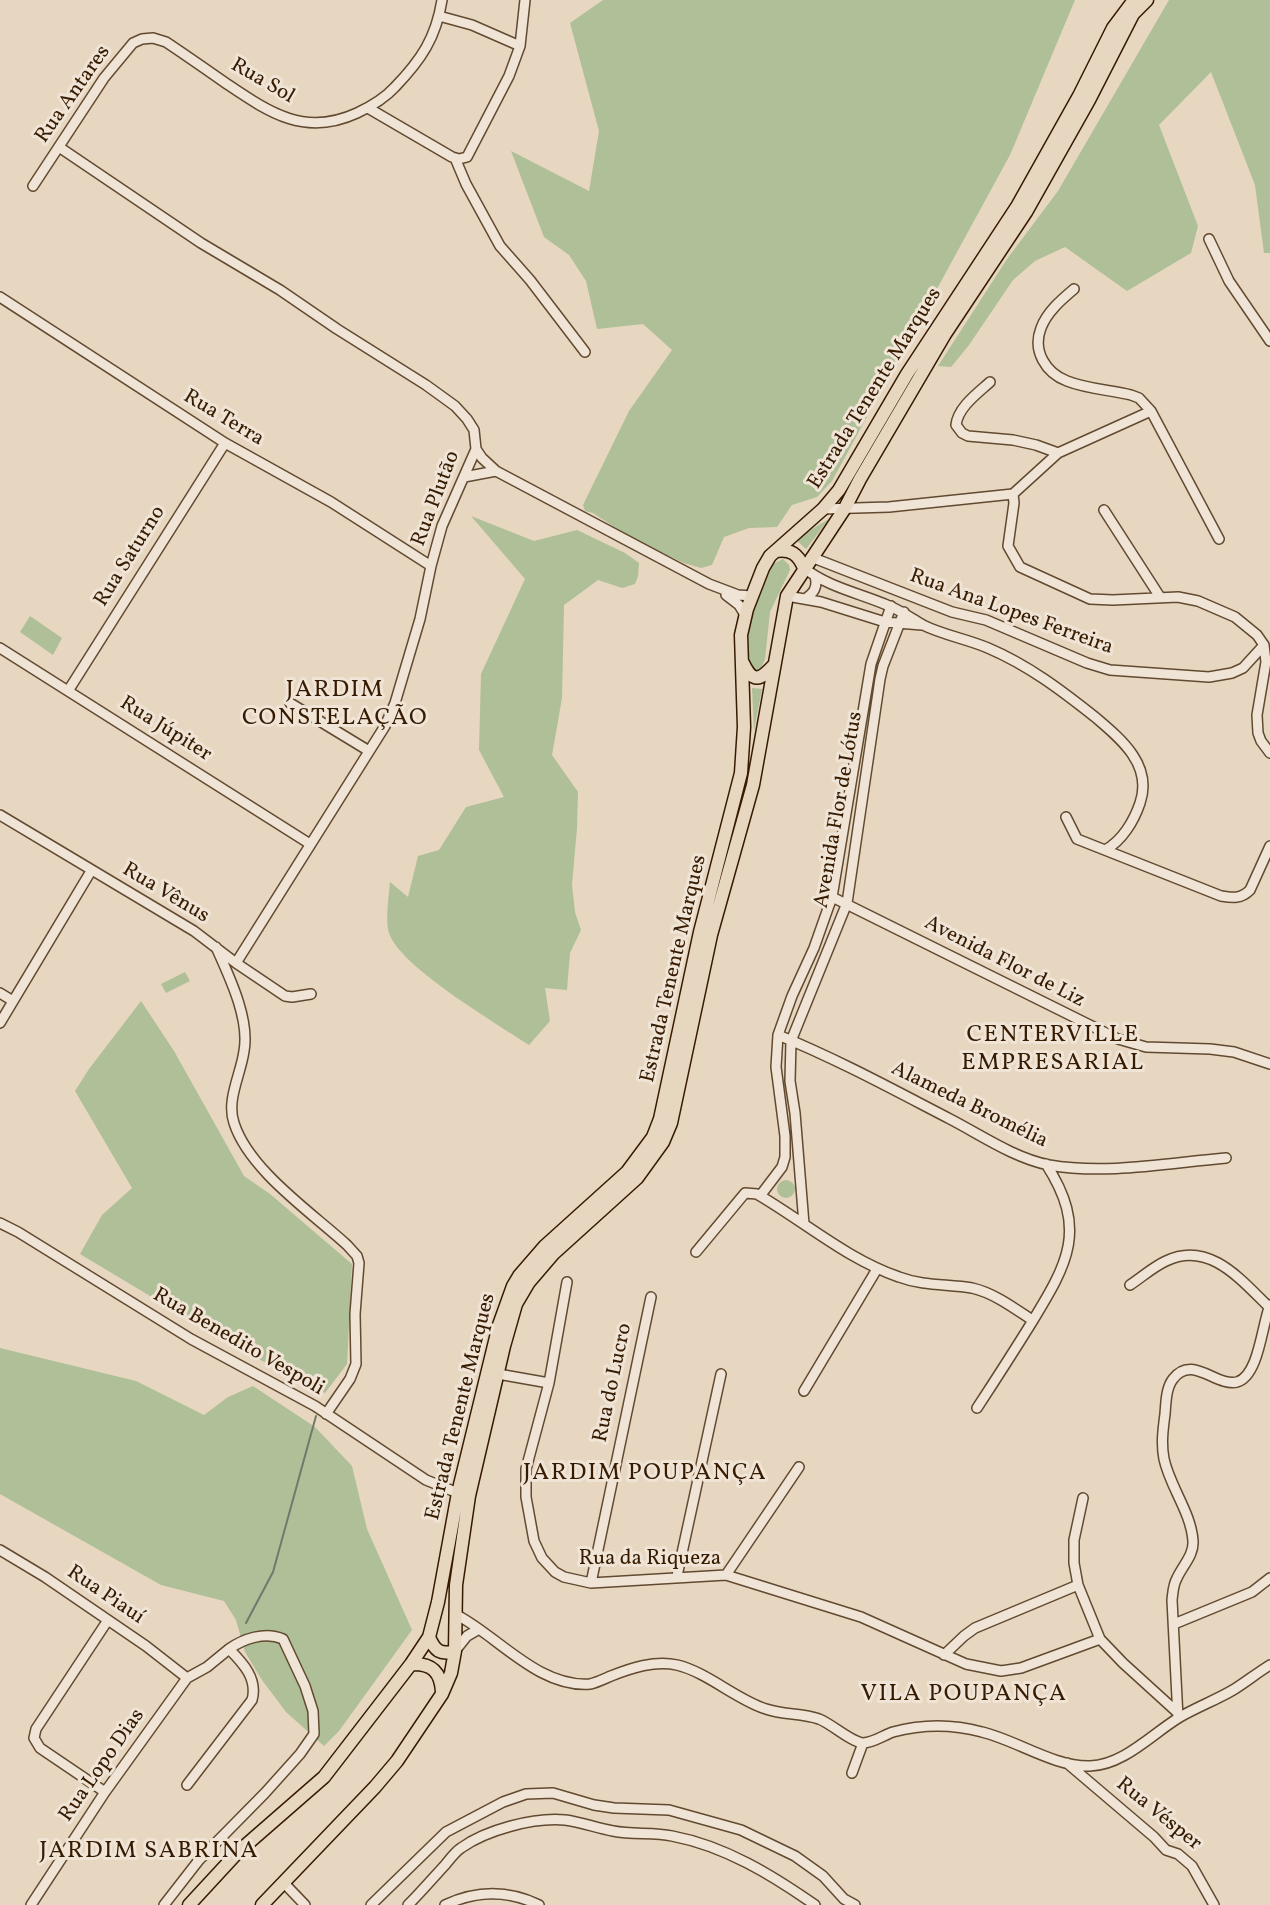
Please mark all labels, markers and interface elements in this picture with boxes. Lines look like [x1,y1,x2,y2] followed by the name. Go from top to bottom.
[31,41,117,149] street label: Rua Antares
[226,54,298,110] street label: Rua Sol
[804,284,948,494] street label: Estrada Tenente Marques
[178,385,268,453] street label: Rua Terra
[407,448,467,550] street label: Rua Plutão
[90,502,172,612] street label: Rua Saturno
[906,564,1116,662] street label: Rua Ana Lopes Ferreira
[242,678,428,734] district label: JARDIM CONSTELAÇÃO
[114,692,216,768] street label: Rua Júpiter
[810,710,870,910] street label: Avenida Flor de Lótus
[637,853,713,1085] street label: Estrada Tenente Marques
[117,858,213,930] street label: Rua Vênus
[920,912,1088,1014] street label: Avenida Flor de Liz
[961,1023,1145,1079] district label: CENTERVILLE EMPRESARIAL
[887,1057,1051,1155] street label: Alameda Bromélia
[148,1284,328,1402] street label: Rua Benedito Vespoli
[422,1291,502,1523] street label: Estrada Tenente Marques
[589,1321,639,1445] street label: Rua do Lucro
[523,1461,767,1489] district label: JARDIM POUPANÇA
[579,1547,721,1573] street label: Rua da Riqueza
[61,1561,149,1631] street label: Rua Piauí
[861,1682,1067,1710] district label: VILA POUPANÇA
[55,1705,151,1827] street label: Rua Lopo Dias
[1110,1773,1206,1857] street label: Rua Vésper
[39,1839,259,1867] district label: JARDIM SABRINA

